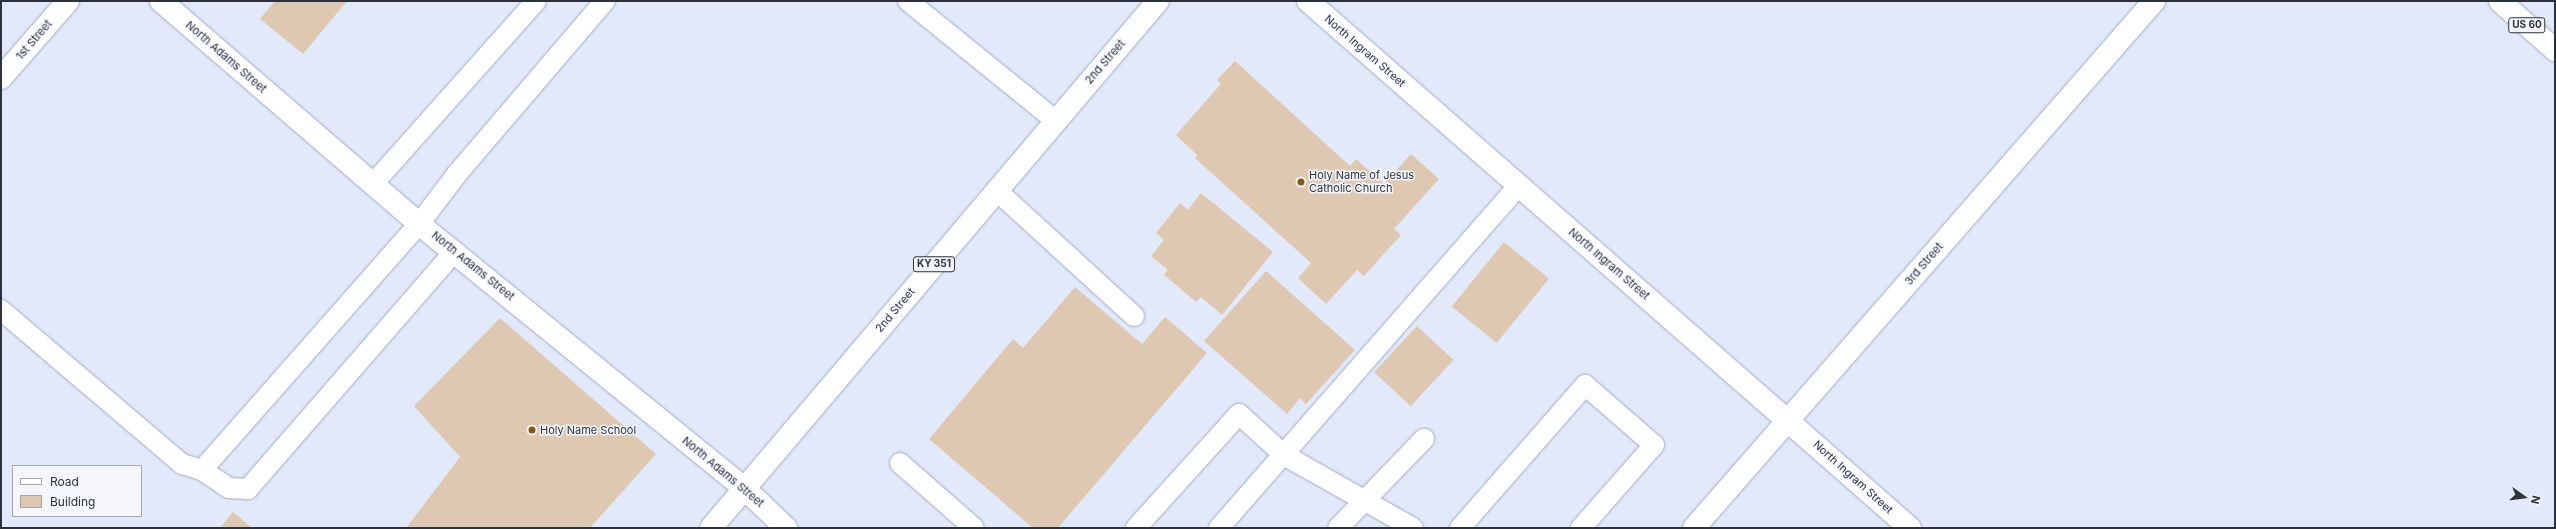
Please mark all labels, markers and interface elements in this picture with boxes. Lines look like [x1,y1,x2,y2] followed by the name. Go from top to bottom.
[1322,12,1408,90] street label: North Ingram Street
[2508,17,2546,33] road number: US 60
[13,18,55,62] street label: 1st Street
[183,18,269,96] street label: North Adams Street
[1082,37,1128,87] street label: 2nd Street
[1309,169,1414,195] place label: Holy Name of Jesus Catholic Church
[1296,177,1306,187] marker: Holy Name of Jesus Catholic Church
[1566,225,1652,303] street label: North Ingram Street
[429,229,517,303] street label: North Adams Street
[1902,240,1946,288] street label: 3rd Street
[912,256,956,272] road number: KY 351
[873,285,917,335] street label: 2nd Street
[540,423,636,437] place label: Holy Name School
[527,425,537,435] marker: Holy Name School
[680,434,766,510] street label: North Adams Street
[1810,438,1896,516] street label: North Ingram Street
[12,465,142,517] legend
[50,474,79,489] text: Road
[2504,477,2544,517] north arrow
[50,494,95,509] text: Building
[2528,494,2543,506] text: N

